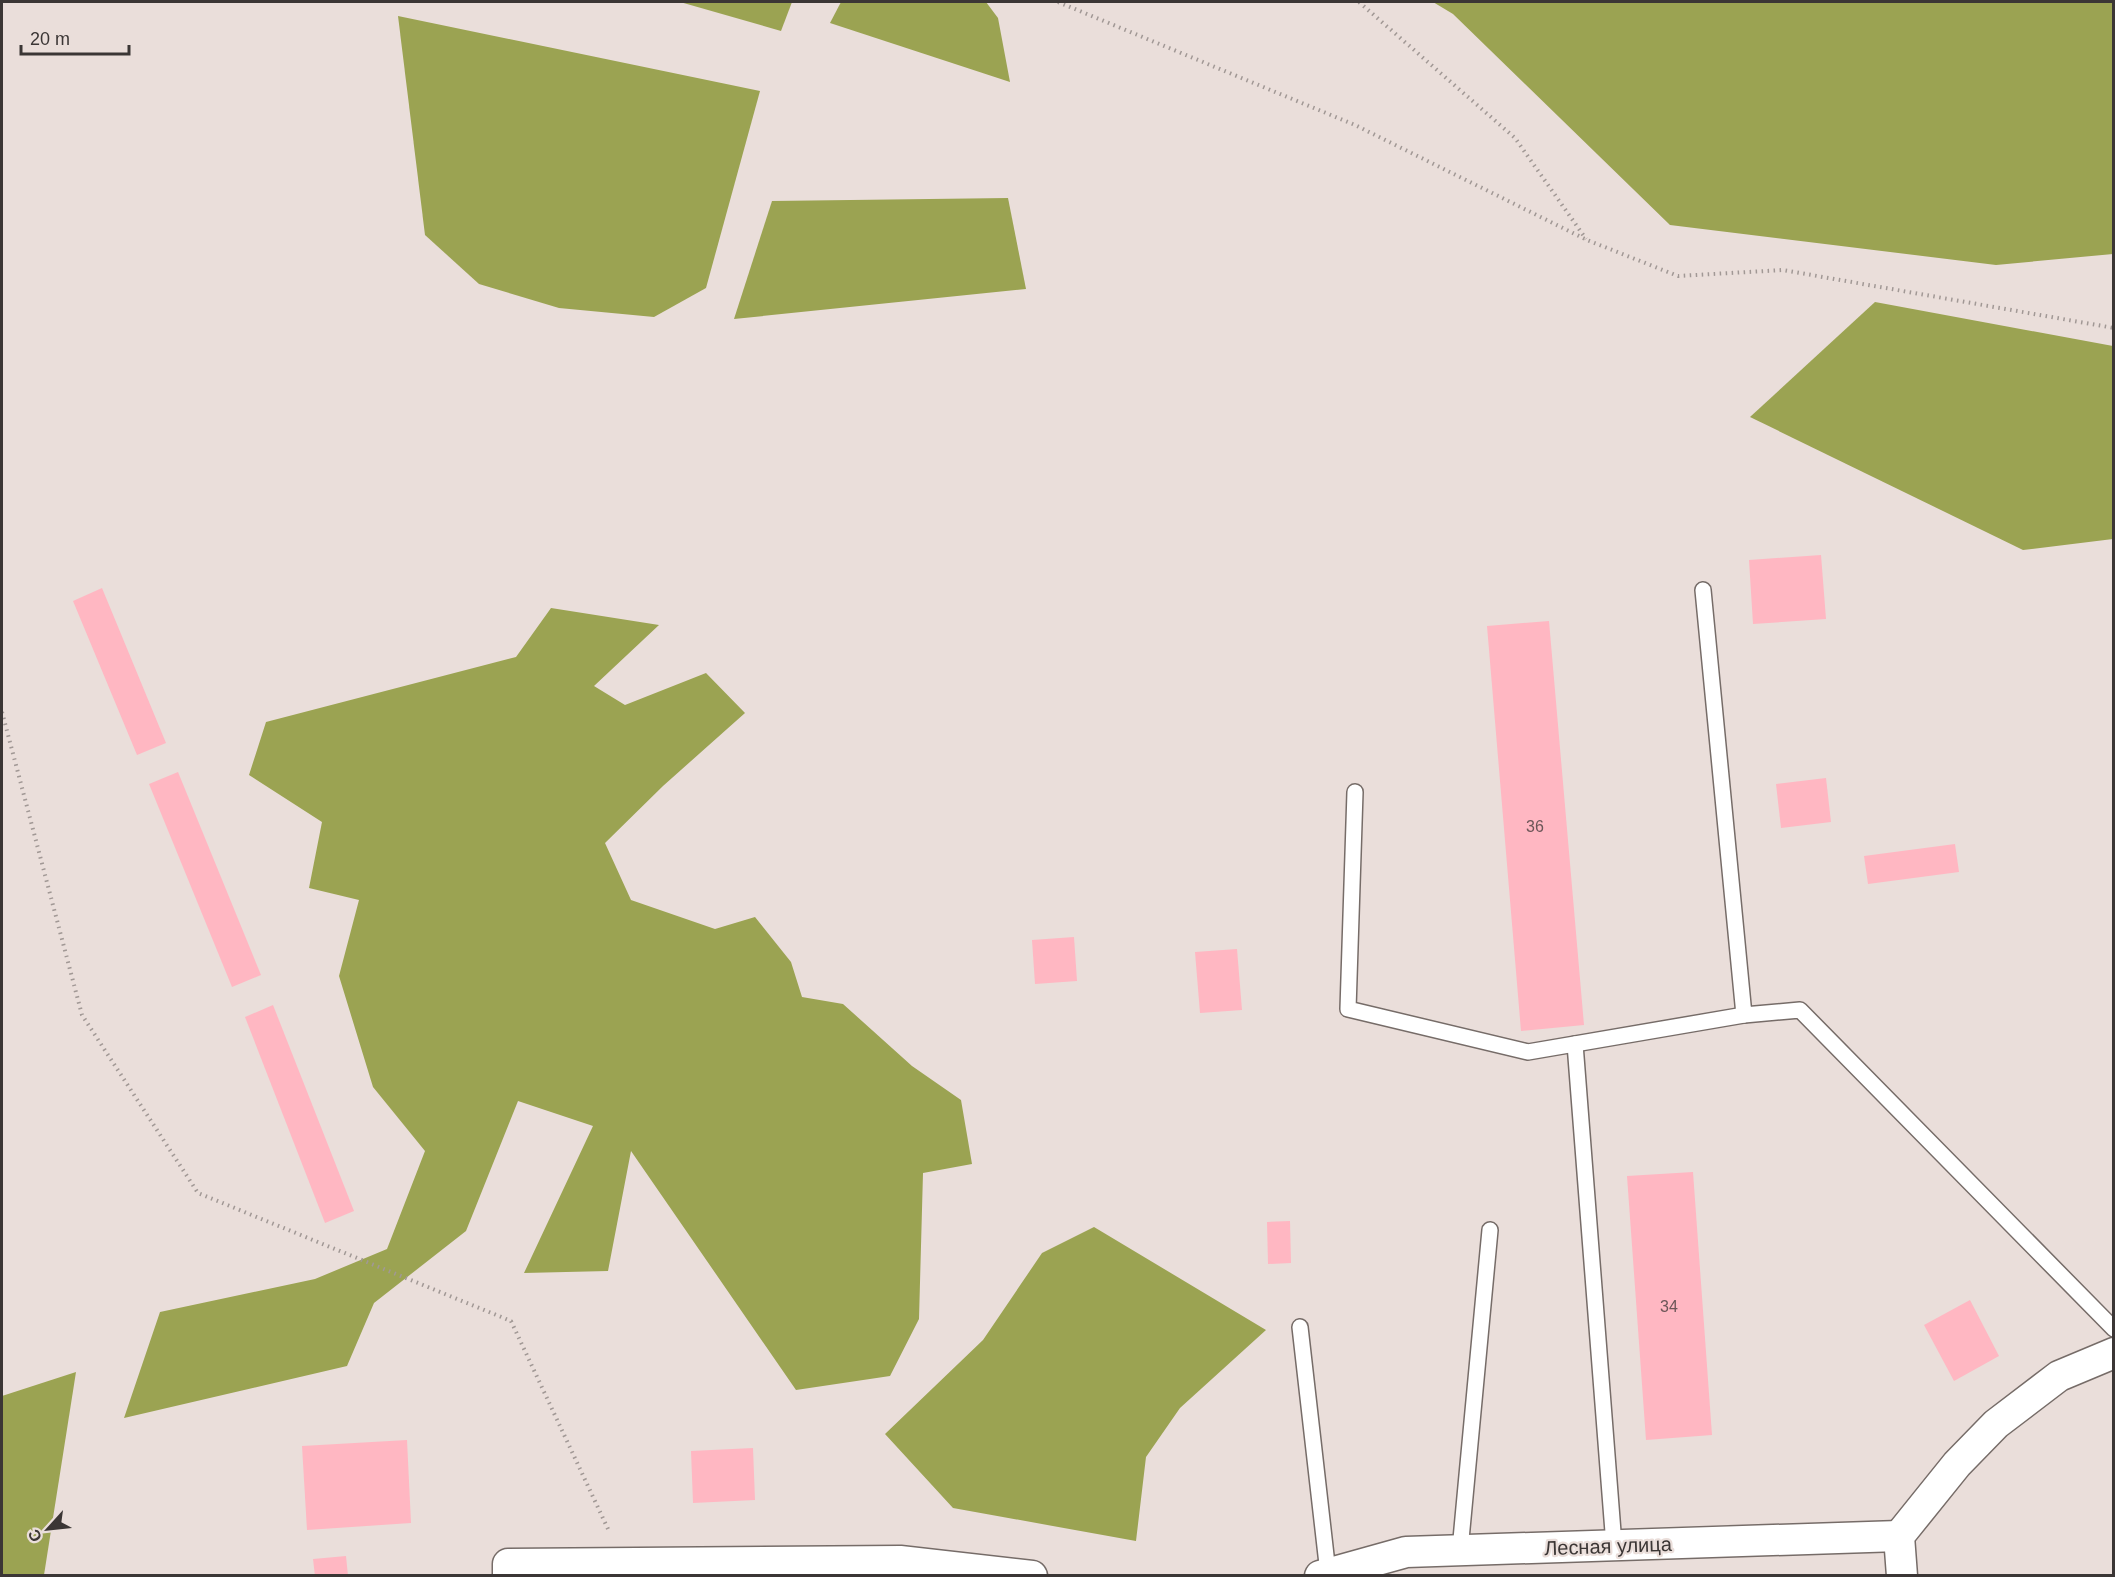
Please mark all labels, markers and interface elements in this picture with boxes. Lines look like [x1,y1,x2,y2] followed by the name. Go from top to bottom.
[21,18,129,56] scale bar
[30,29,70,49] text: 20 m
[1526,818,1544,835] house number: 36
[1660,1298,1678,1315] house number: 34
[18,1499,78,1559] north arrow
[25,1526,45,1545] text: С
[1544,1533,1673,1559] street label: Лесная улица

